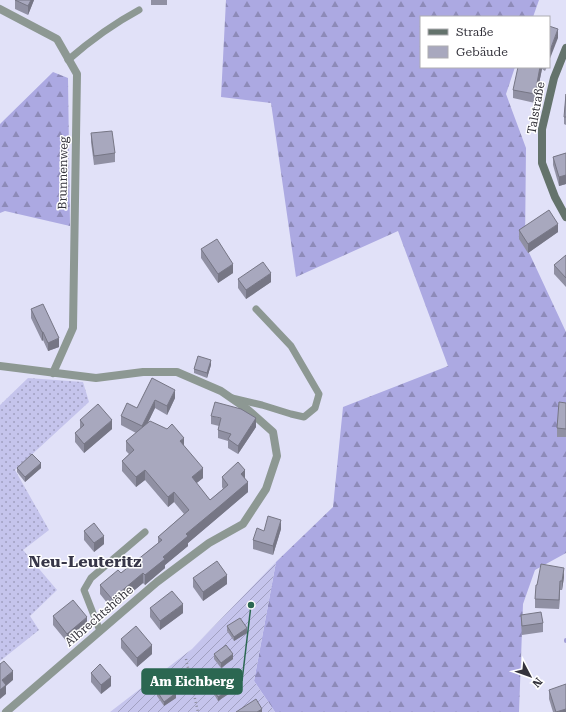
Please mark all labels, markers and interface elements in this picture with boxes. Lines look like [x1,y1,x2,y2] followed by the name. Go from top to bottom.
[420,16,550,68] legend
[456,25,494,39] text: Straße
[456,45,508,59] text: Gebäude
[525,80,548,135] street label: Talstraße
[55,136,71,210] street label: Brunnenweg
[29,552,141,571] district label: Neu-Leuteritz
[62,582,136,649] street label: Albrechtshöhe
[510,656,550,696] north arrow
[142,669,242,694] callout: Am Eichberg
[150,674,234,689] text: Am Eichberg
[529,675,545,690] text: N

